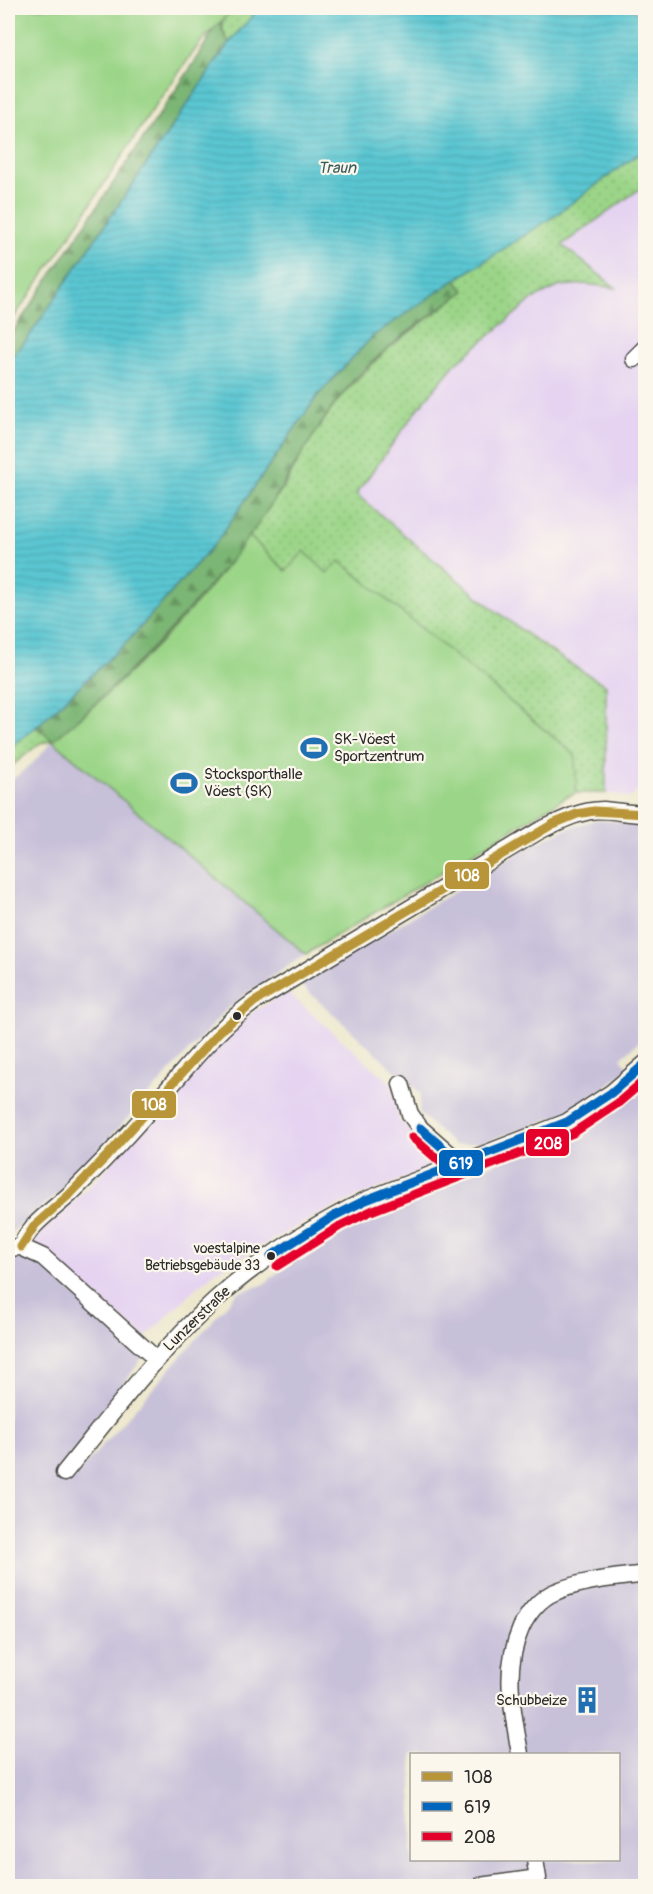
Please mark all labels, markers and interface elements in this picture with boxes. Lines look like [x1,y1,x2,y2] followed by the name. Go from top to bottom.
[318,158,357,178] water label: Traun
[334,730,424,766] place label: SK-Vöest Sportzentrum
[299,733,329,763] sports icon: SK-Vöest Sportzentrum
[204,765,303,801] place label: Stocksporthalle Vöest (SK)
[169,768,199,798] sports icon: Stocksporthalle Vöest (SK)
[444,861,490,890] line badge: 108
[454,866,480,886] text: 108
[231,1010,243,1022] unlabelled marker
[131,1090,177,1119] line badge: 108
[141,1095,167,1115] text: 108
[525,1128,570,1157] line badge: 208
[534,1134,562,1154] text: 208
[438,1149,484,1177] line badge: 619
[449,1154,473,1174] text: 619
[145,1240,260,1274] place label: voestalpine Betriebsgebäude 33
[265,1250,277,1262] marker: voestalpine Betriebsgebäude 33
[160,1282,235,1356] street label: Lunzerstraße
[572,1685,602,1715] building icon: Schubbeize
[496,1691,568,1710] place label: Schubbeize
[410,1753,620,1861] legend
[464,1766,492,1789] text: 108
[464,1796,491,1819] text: 619
[464,1826,495,1849] text: 208

